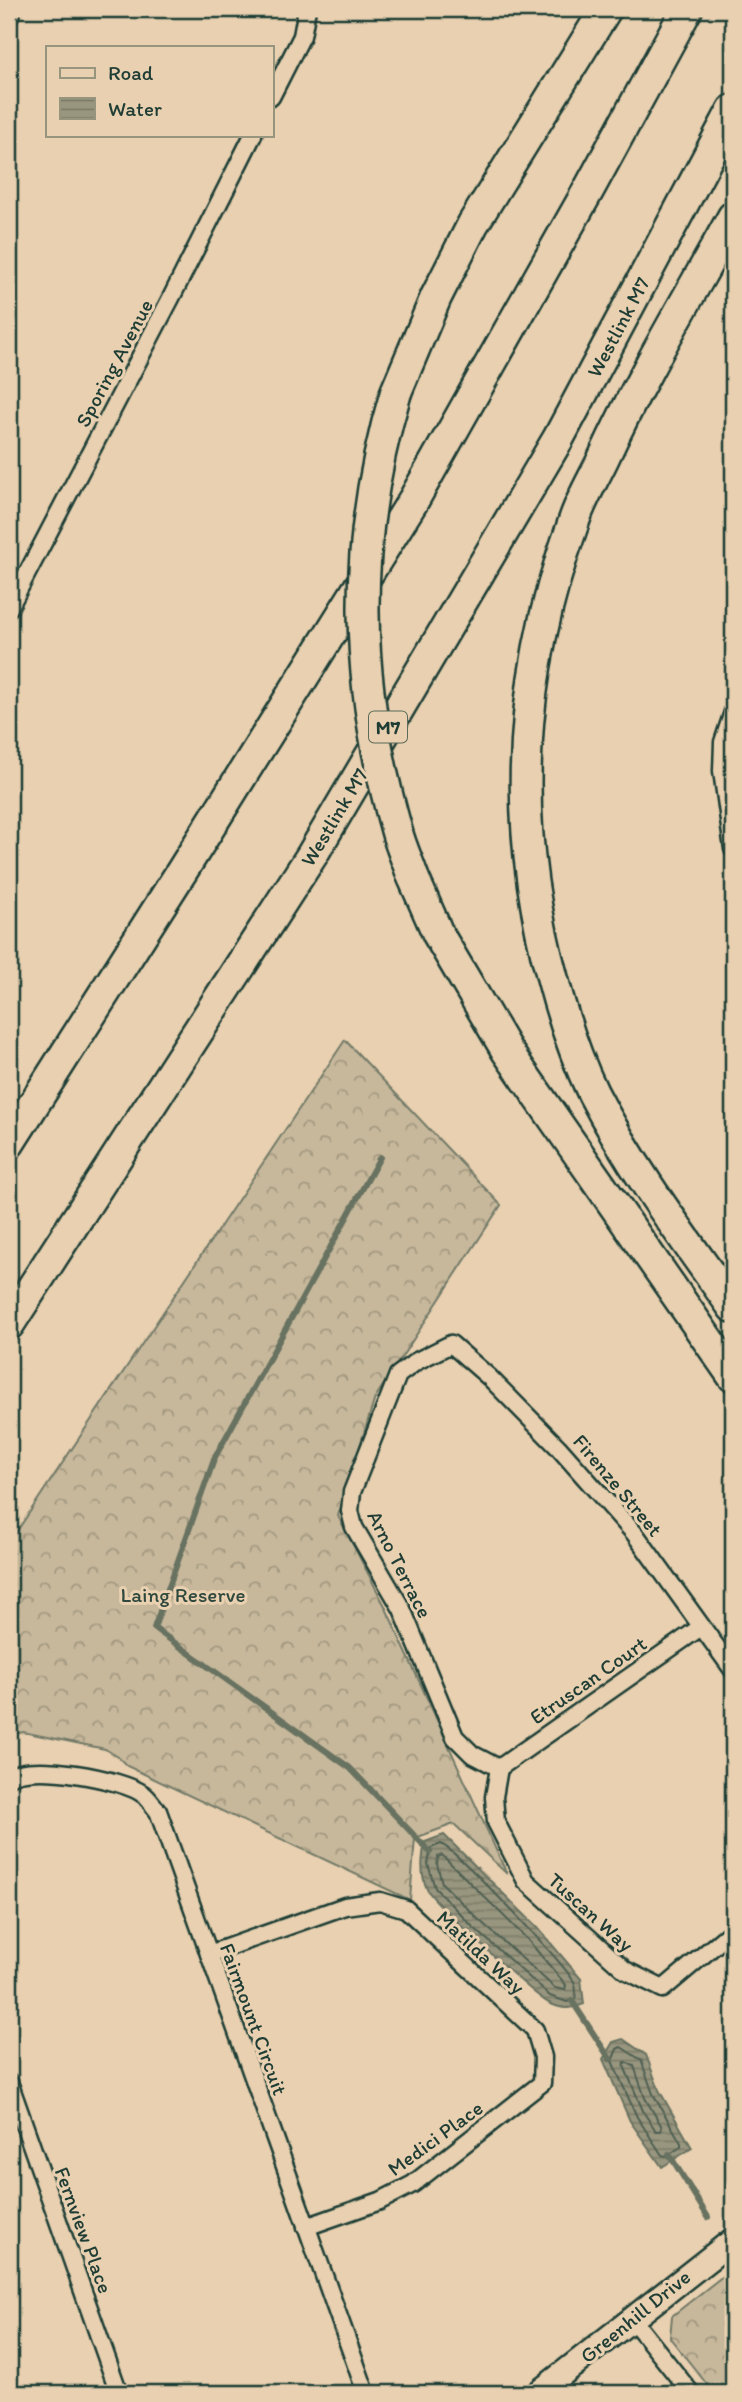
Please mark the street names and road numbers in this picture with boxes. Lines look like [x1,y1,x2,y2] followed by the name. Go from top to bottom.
[581,273,655,381] street label: Westlink M7
[70,295,158,431] street label: Sporing Avenue
[369,712,407,742] road number: M7
[295,763,373,871] street label: Westlink M7
[568,1429,668,1541] street label: Firenze Street
[362,1506,438,1622] street label: Arno Terrace
[525,1631,651,1729] street label: Etruscan Court
[543,1867,639,1957] street label: Tuscan Way
[432,1905,530,1999] street label: Matilda Way
[215,1940,293,2099] street label: Fairmount Circuit
[382,2095,488,2181] street label: Medici Place
[50,2163,118,2297] street label: Fernview Place
[575,2264,695,2368] street label: Greenhill Drive

